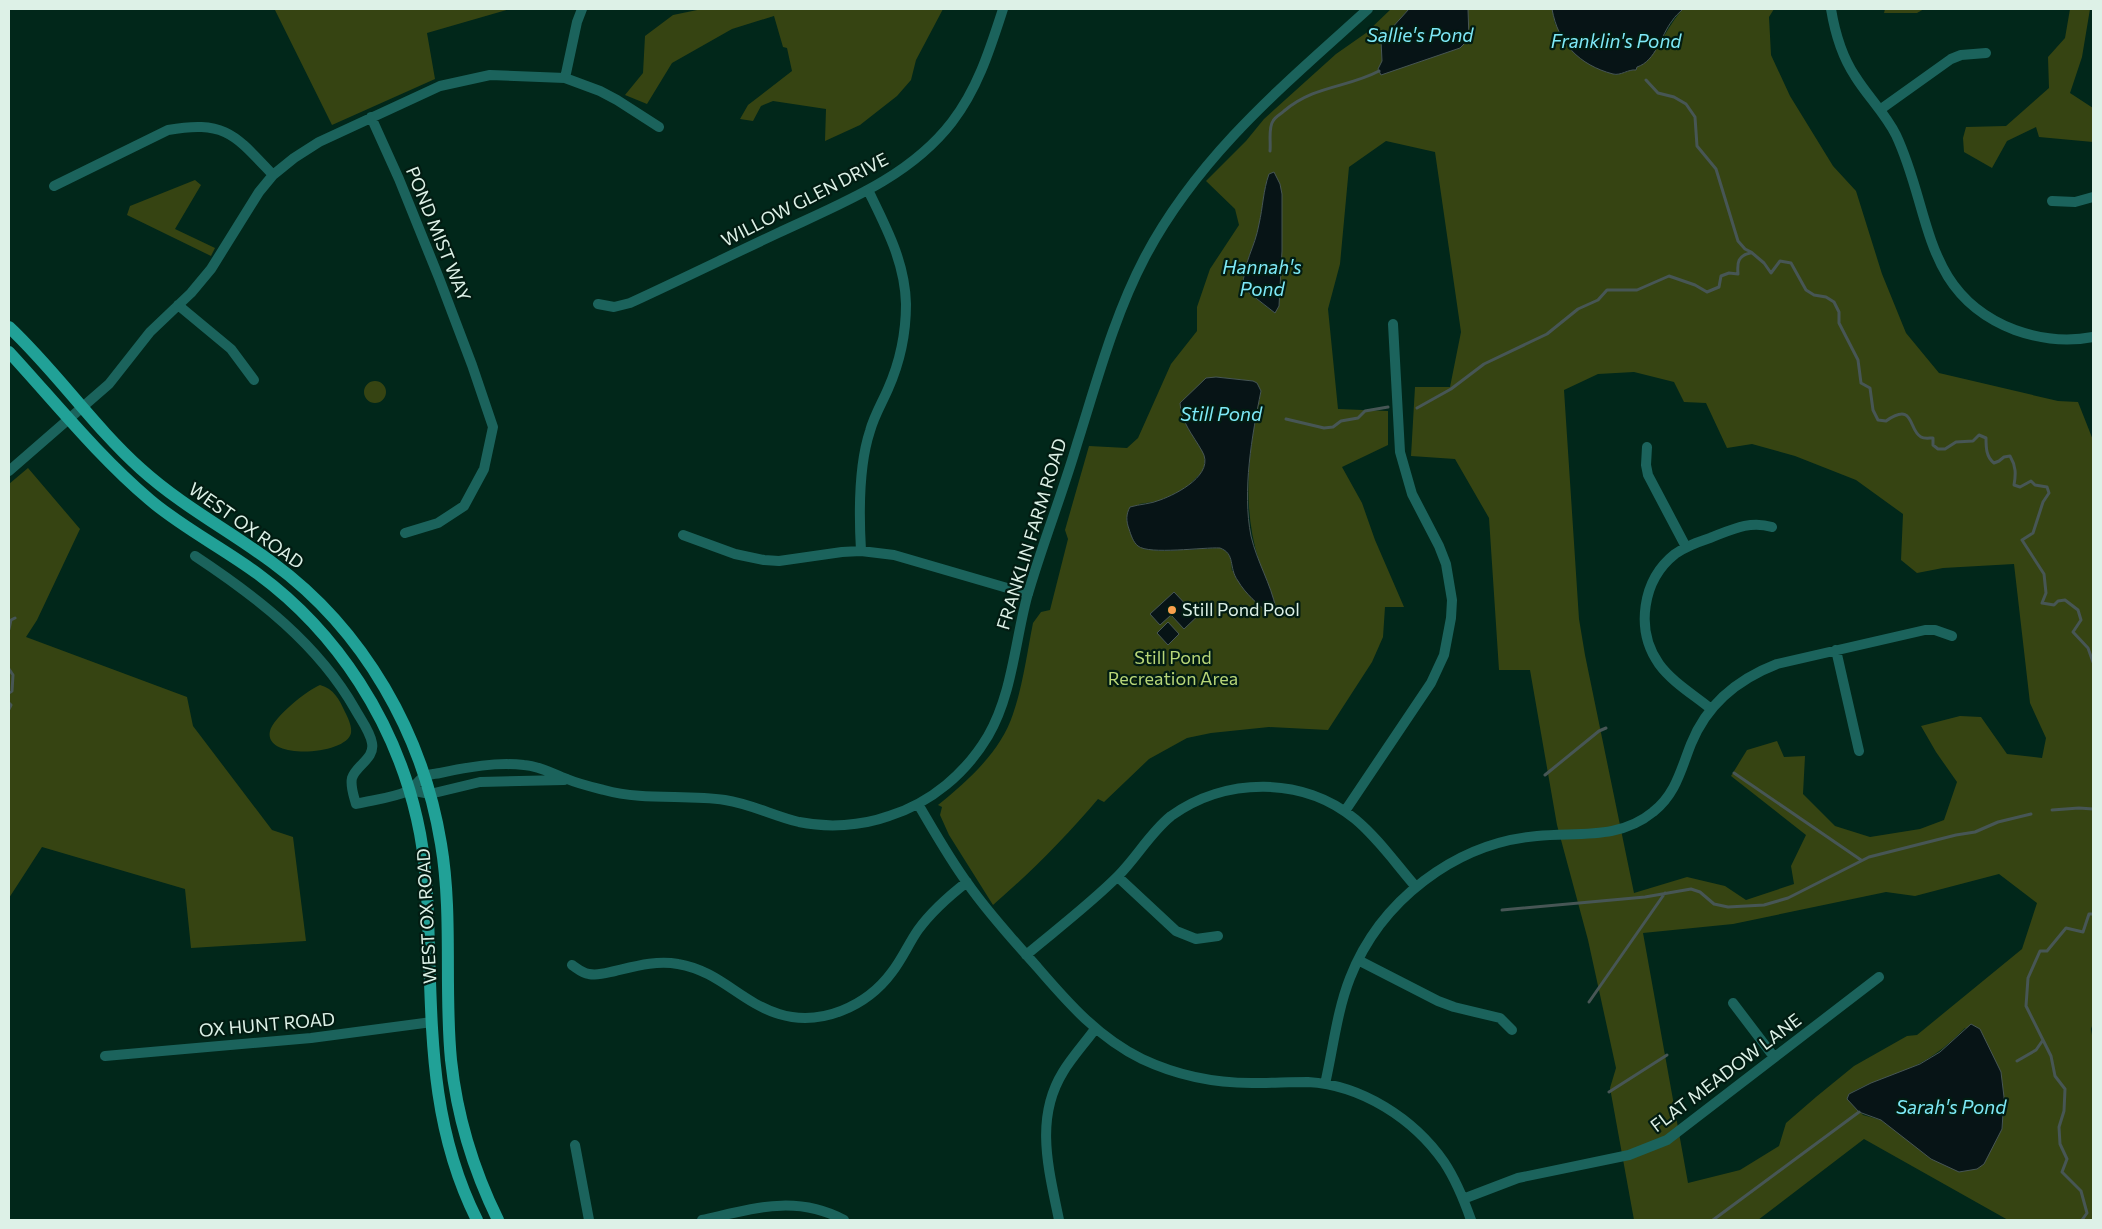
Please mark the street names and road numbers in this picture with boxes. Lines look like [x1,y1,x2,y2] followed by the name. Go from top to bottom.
[717,147,892,251] street label: WILLOW GLEN DRIVE
[402,163,476,305] street label: POND MIST WAY
[991,435,1071,632] street label: FRANKLIN FARM ROAD
[185,477,308,573] street label: WEST OX ROAD
[411,848,441,984] street label: WEST OX ROAD
[198,1007,336,1041] street label: OX HUNT ROAD
[1646,1008,1805,1136] street label: FLAT MEADOW LANE

